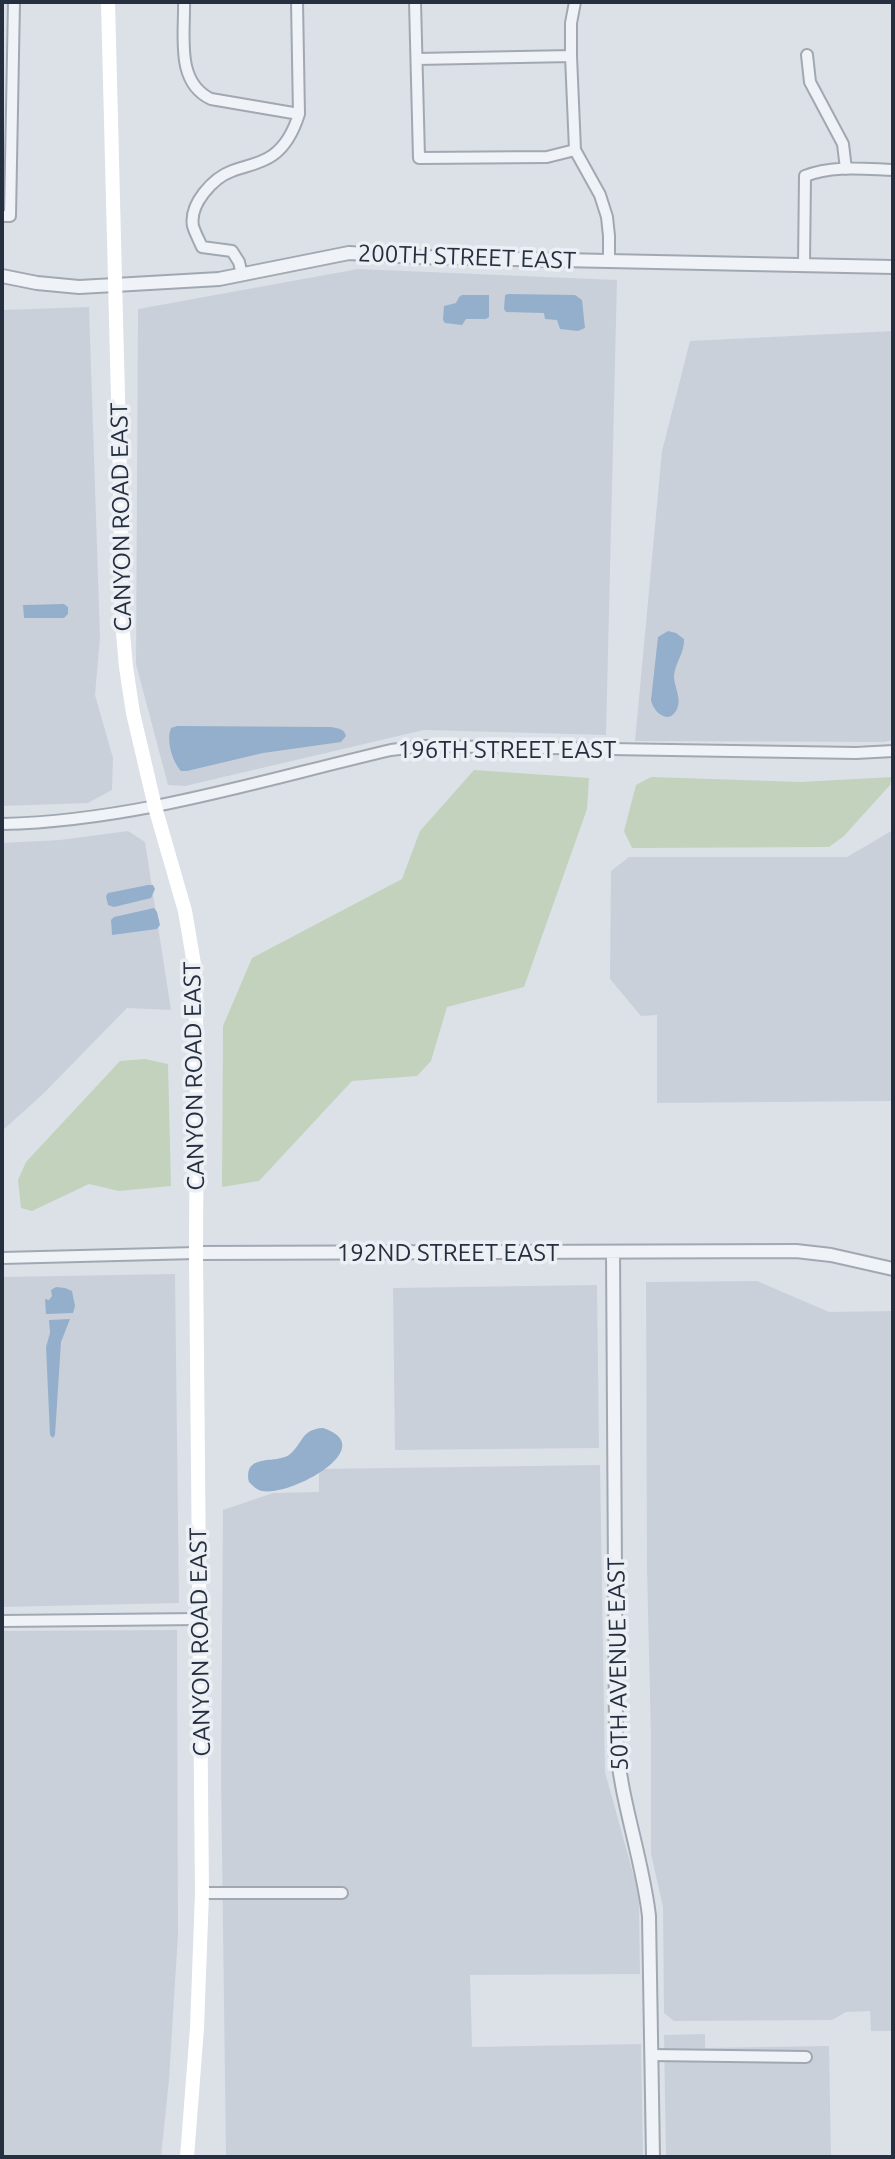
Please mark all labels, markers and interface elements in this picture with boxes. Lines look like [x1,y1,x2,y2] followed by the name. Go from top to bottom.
[357,239,577,275] street label: 200TH STREET EAST
[105,402,137,632] street label: CANYON ROAD EAST
[398,736,616,764] street label: 196TH STREET EAST
[178,961,210,1191] street label: CANYON ROAD EAST
[337,1239,559,1267] street label: 192ND STREET EAST
[184,1527,216,1757] street label: CANYON ROAD EAST
[602,1557,634,1771] street label: 50TH AVENUE EAST

